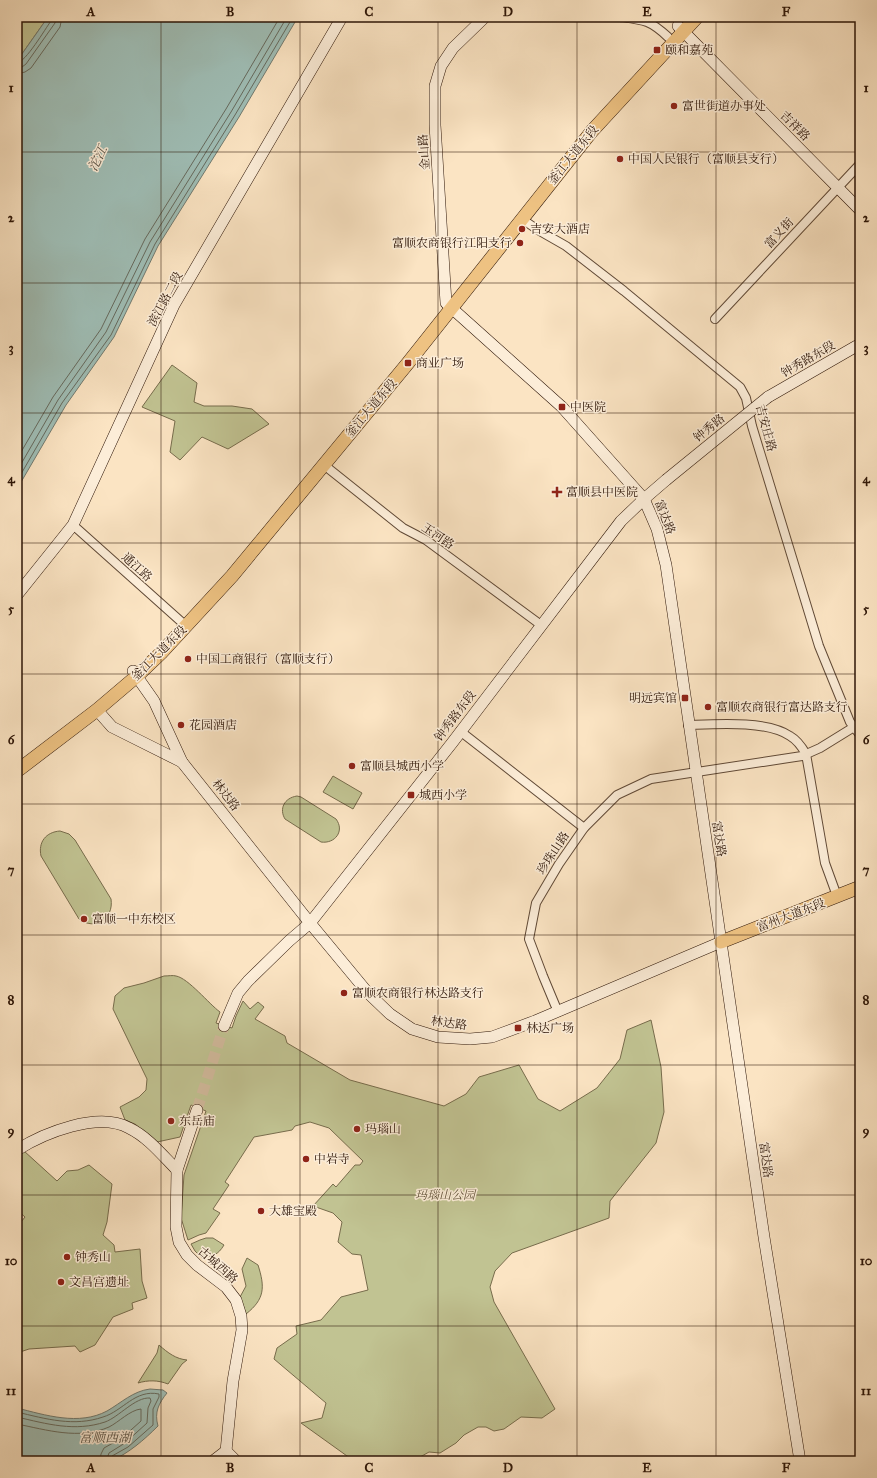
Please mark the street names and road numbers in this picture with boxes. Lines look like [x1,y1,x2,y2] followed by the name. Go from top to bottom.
[777,108,813,144] street label: 吉祥路
[545,123,601,187] street label: 釜江大道东段
[416,134,432,170] street label: 金山路
[762,214,797,251] street label: 富义街
[145,269,185,329] street label: 滨江路二段
[779,338,837,380] street label: 钟秀路东段
[342,376,400,440] street label: 釜江大道东段
[753,403,779,453] street label: 吉安庄路
[691,411,727,445] street label: 钟秀路
[652,498,678,536] street label: 富达路
[419,520,457,552] street label: 玉河路
[119,550,155,584] street label: 通江路
[129,623,189,683] street label: 釜江大道东段
[431,688,479,744] street label: 钟秀路东段
[209,777,243,813] street label: 林达路
[709,820,729,858] street label: 富达路
[534,829,572,877] street label: 珍珠山路
[755,896,827,934] street label: 富州大道东段
[430,1014,468,1032] street label: 林达路
[757,1141,775,1179] street label: 富达路
[195,1244,241,1286] street label: 古城西路

